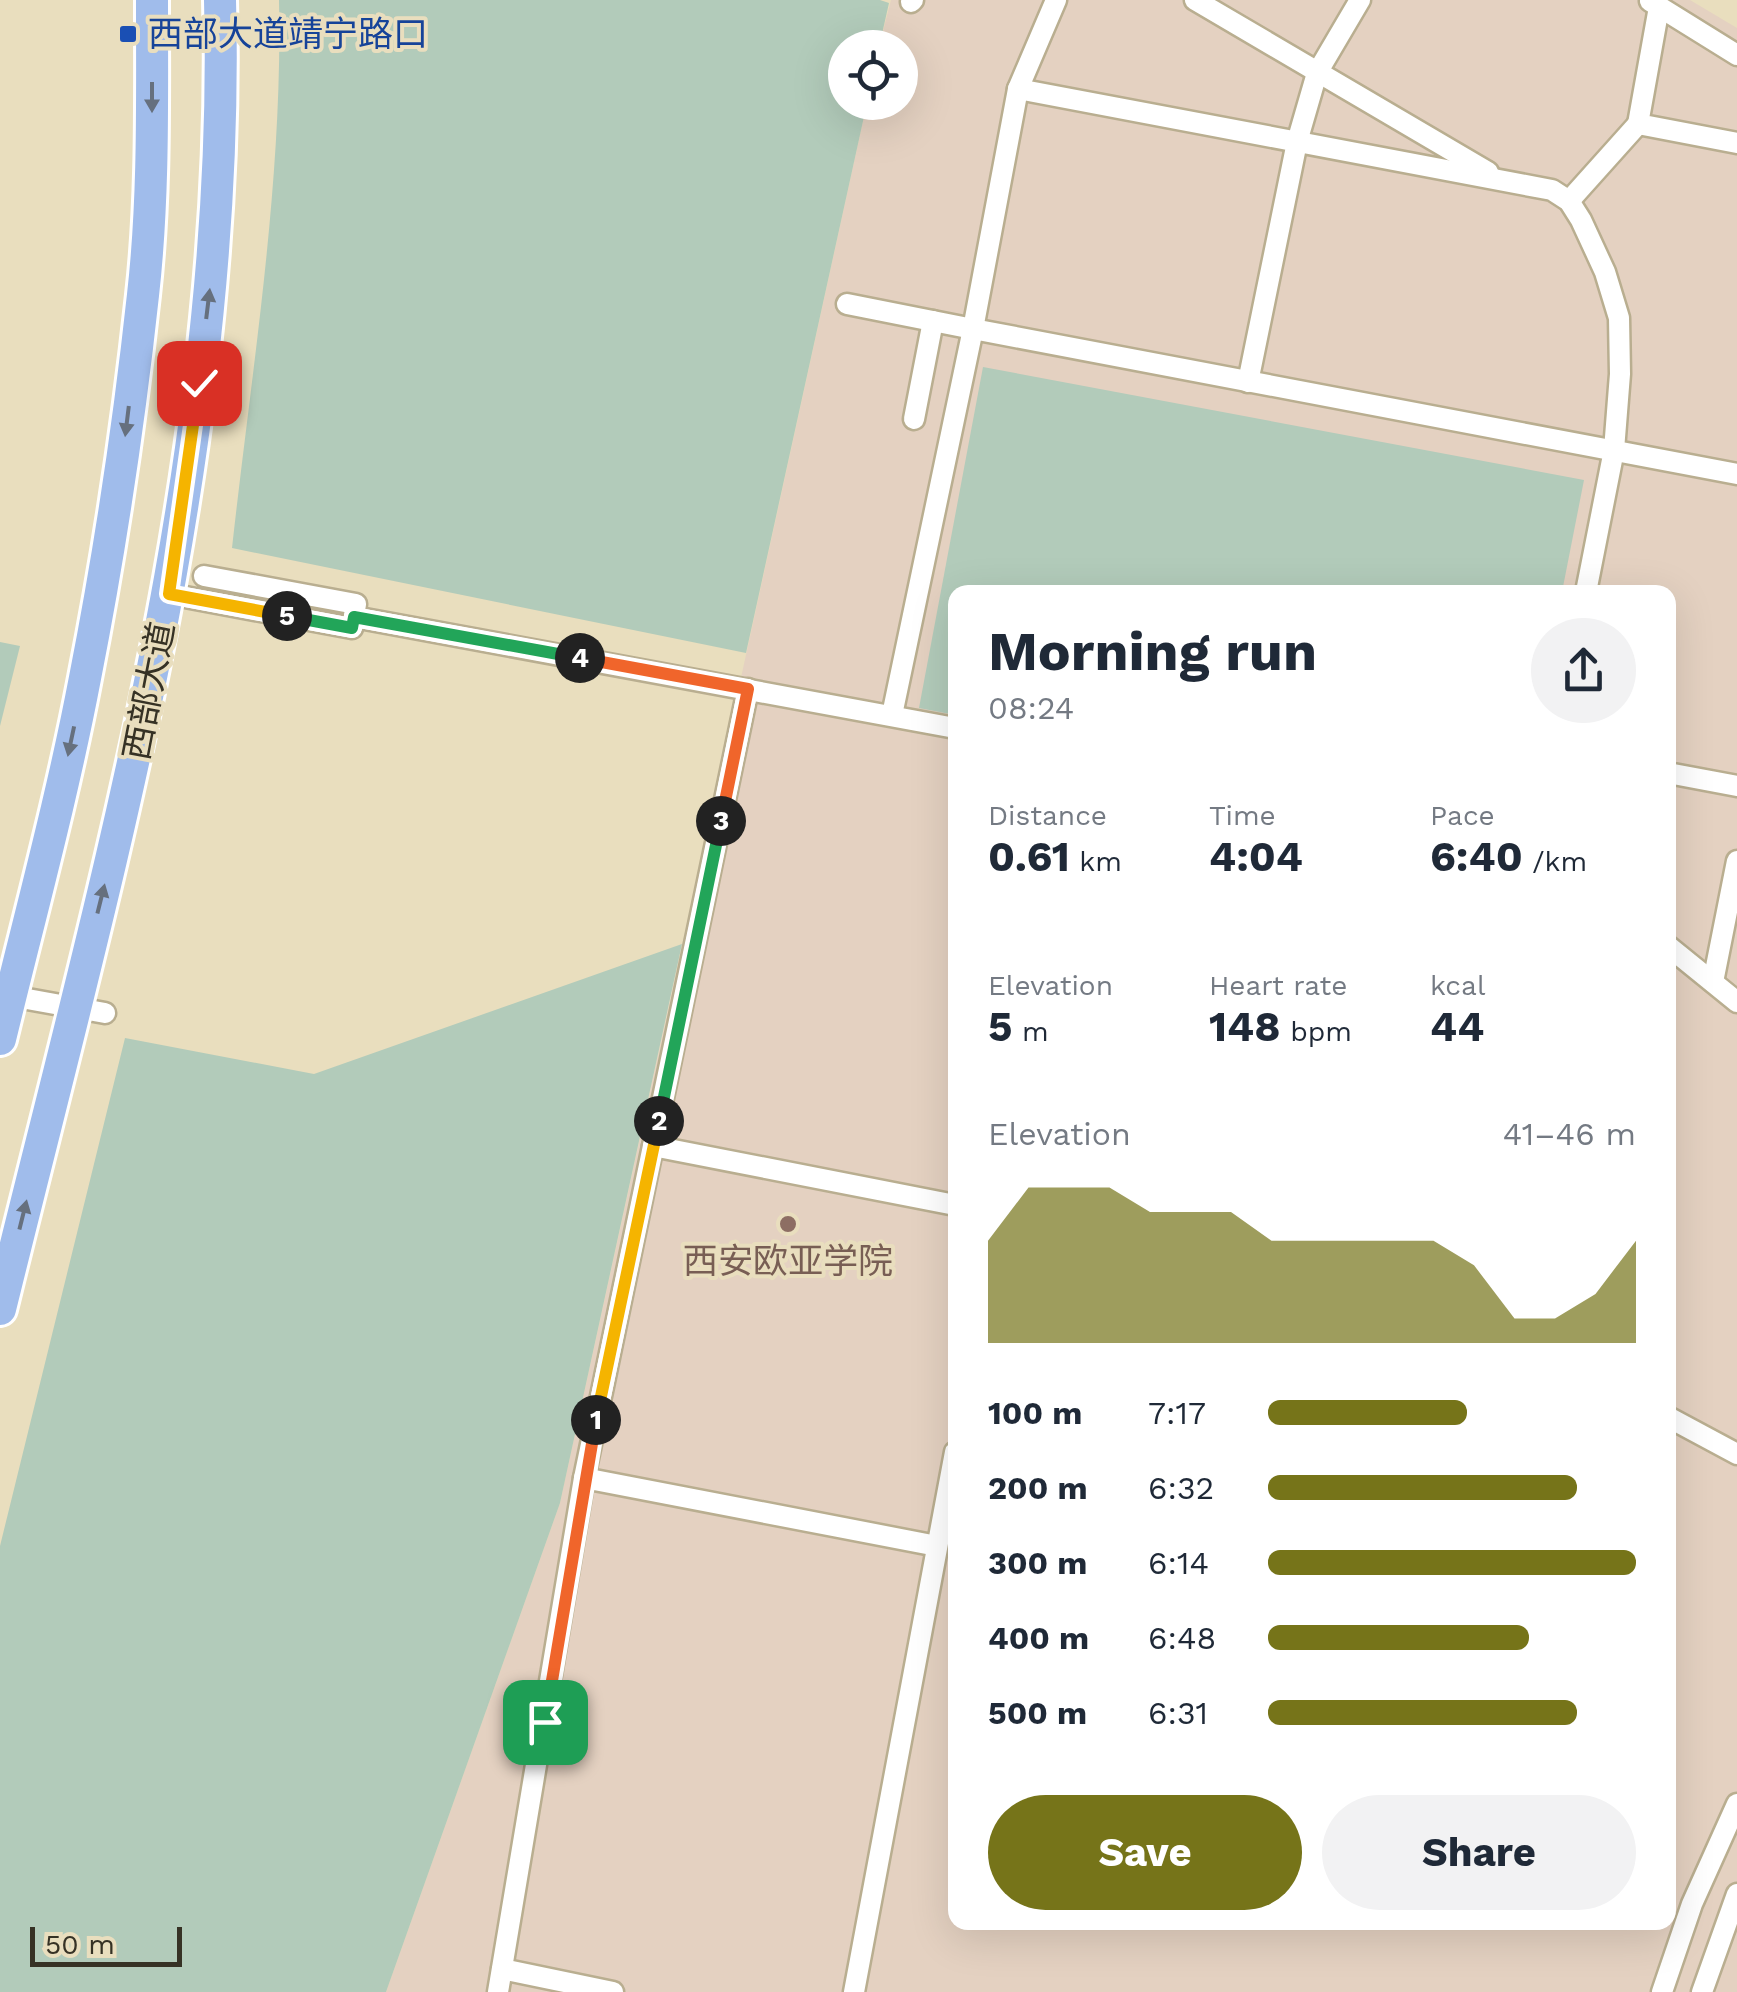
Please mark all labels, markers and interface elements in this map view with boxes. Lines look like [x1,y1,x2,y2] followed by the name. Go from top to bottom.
[148,13,428,55] place label: 西部大道靖宁路口
[117,23,139,45] marker: 西部大道靖宁路口
[828,30,918,120] map controls
[828,30,918,120] button: locate
[144,82,160,114] one-way arrow
[200,288,216,320] one-way arrow
[157,341,242,426] pin
[172,356,227,411] icon: check
[119,406,135,438] one-way arrow
[262,591,312,641] pin: 5
[279,599,295,632] text: 5
[115,618,183,764] street label: 西部大道
[1531,618,1636,723] button: share
[988,619,1317,683] text: Morning run
[555,633,605,683] pin: 4
[571,641,589,674] text: 4
[988,689,1074,727] text: 08:24
[63,726,79,757] one-way arrow
[696,796,746,846] pin: 3
[988,799,1107,832] text: Distance
[1209,799,1276,832] text: Time
[1430,799,1495,832] text: Pace
[713,804,729,837] text: 3
[988,832,1070,881] text: 0.61
[1209,832,1303,881] text: 4:04
[1430,832,1523,881] text: 6:40
[1070,845,1122,878] text: km
[1523,845,1587,878] text: /km
[94,883,109,914] one-way arrow
[988,969,1113,1002] text: Elevation
[1209,969,1347,1002] text: Heart rate
[1430,969,1485,1002] text: kcal
[988,1002,1013,1051] text: 5
[1209,1002,1281,1051] text: 148
[1430,1002,1484,1051] text: 44
[1013,1015,1049,1048] text: m
[1281,1015,1352,1048] text: bpm
[634,1096,684,1146] pin: 2
[651,1104,667,1137] text: 2
[988,1115,1131,1153] text: Elevation
[1503,1115,1636,1153] text: 41–46 m
[16,1199,31,1230] one-way arrow
[777,1213,799,1235] marker: 西安欧亚学院
[683,1240,893,1282] place label: 西安欧亚学院
[988,1394,1082,1432] text: 100 m
[1148,1394,1206,1432] text: 7:17
[571,1395,621,1445] pin: 1
[590,1403,602,1436] text: 1
[988,1469,1088,1507] text: 200 m
[1148,1469,1214,1507] text: 6:32
[988,1544,1087,1582] text: 300 m
[1148,1544,1209,1582] text: 6:14
[988,1619,1089,1657] text: 400 m
[1148,1619,1216,1657] text: 6:48
[503,1680,588,1765] pin
[988,1694,1087,1732] text: 500 m
[1148,1694,1208,1732] text: 6:31
[518,1695,573,1750] icon: arrive
[988,1795,1302,1910] button: Save
[1322,1795,1636,1910] button: Share
[30,1922,182,1966] scale bar
[45,1928,115,1961] text: 50 m

